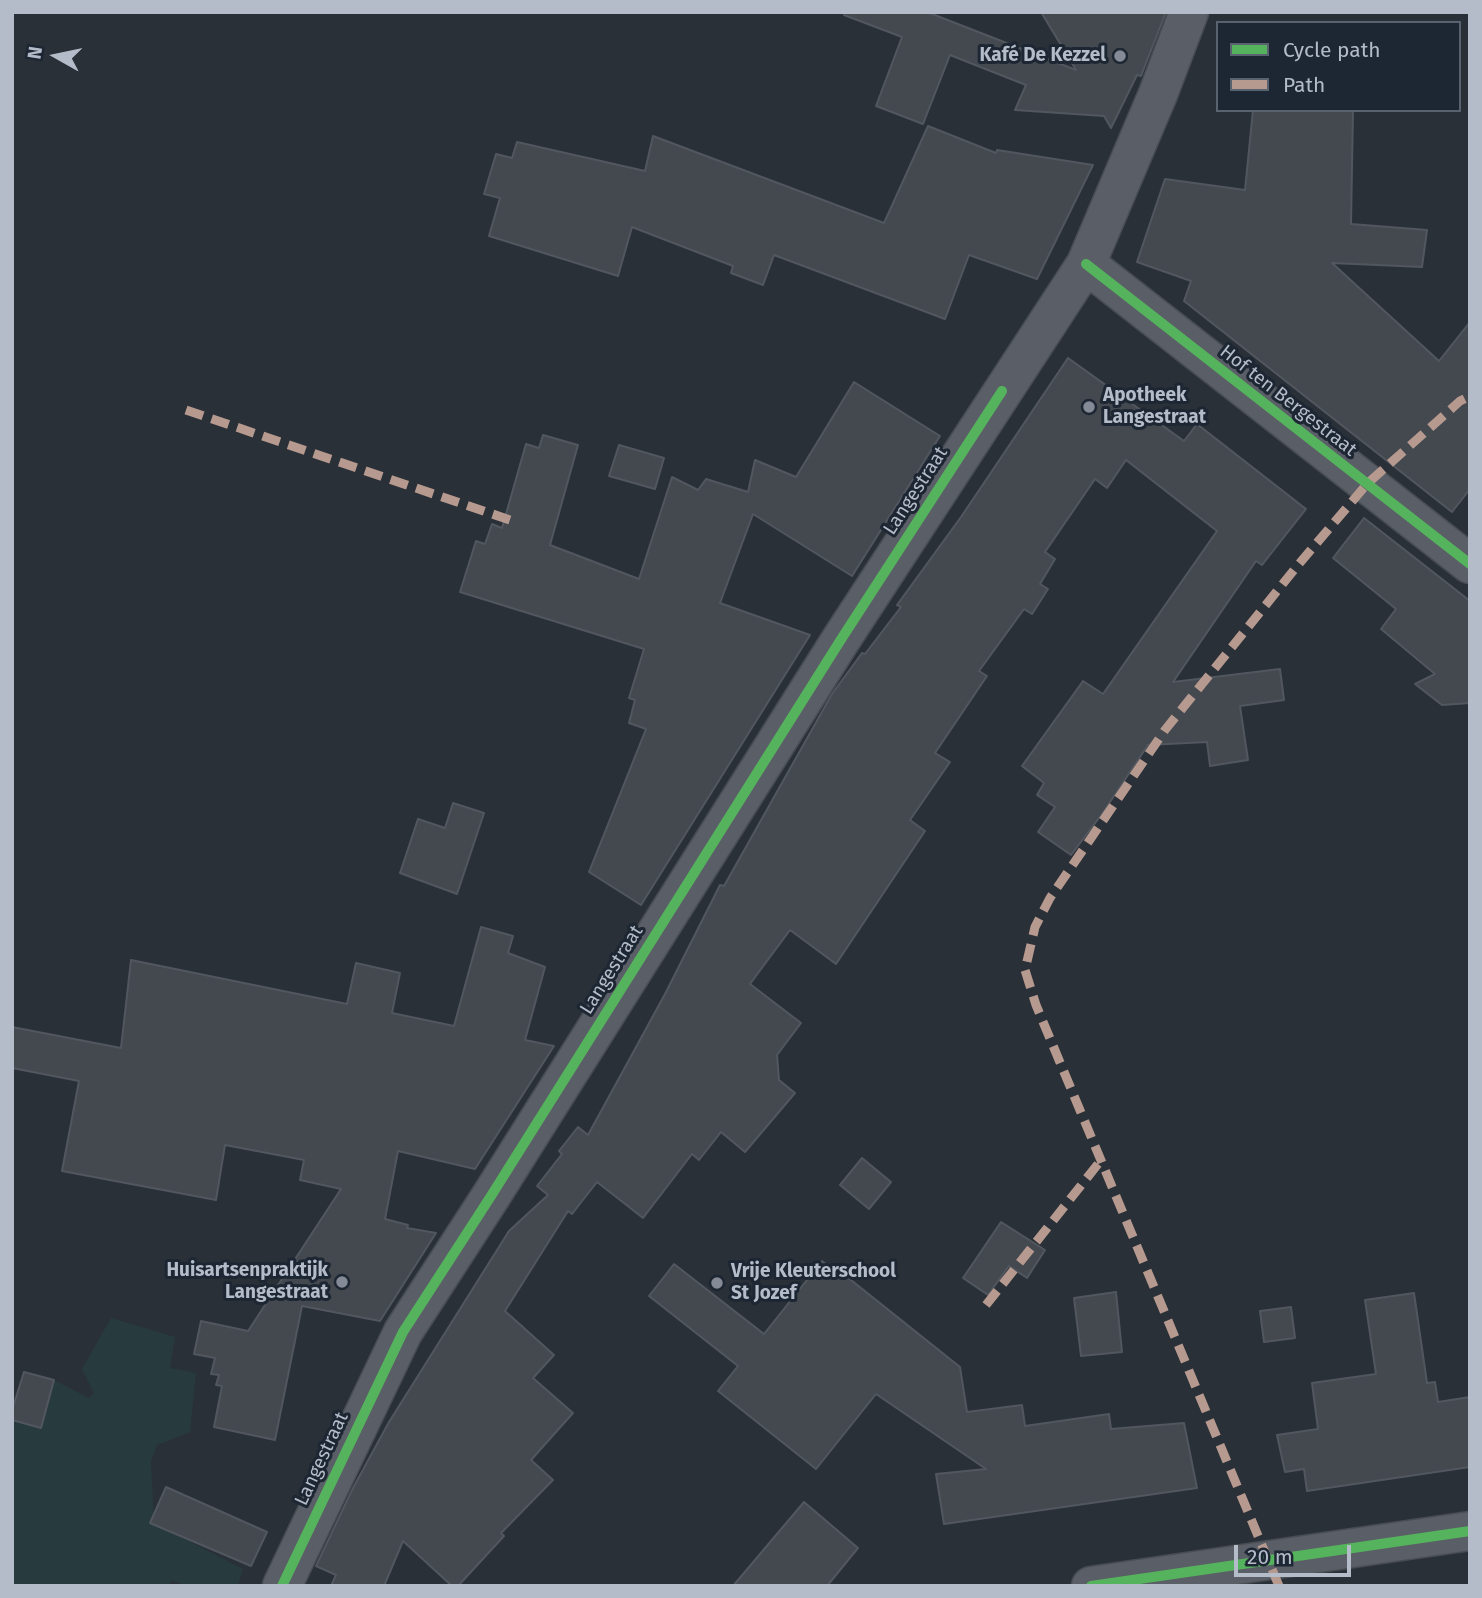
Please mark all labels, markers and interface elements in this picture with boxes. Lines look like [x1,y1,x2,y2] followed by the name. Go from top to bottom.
[21,21,91,91] north arrow
[1216,21,1461,112] legend
[1283,37,1381,63] text: Cycle path
[22,45,47,61] text: N
[979,45,1106,67] place label: Kafé De Kezzel
[1112,48,1128,64] marker: Kafé De Kezzel
[1283,72,1325,98] text: Path
[1215,341,1361,461] street label: Hof ten Bergestraat
[1103,385,1206,429] place label: Apotheek Langestraat
[1081,399,1097,415] marker: Apotheek Langestraat
[879,443,953,539] street label: Langestraat
[576,921,648,1019] street label: Langestraat
[166,1260,328,1304] place label: Huisartsenpraktijk Langestraat
[731,1261,896,1305] place label: Vrije Kleuterschool St Jozef
[334,1274,350,1290] marker: Huisartsenpraktijk Langestraat
[709,1275,725,1291] marker: Vrije Kleuterschool St Jozef
[290,1409,354,1509] street label: Langestraat
[1237,1532,1354,1576] scale bar
[1247,1544,1293,1570] text: 20 m

